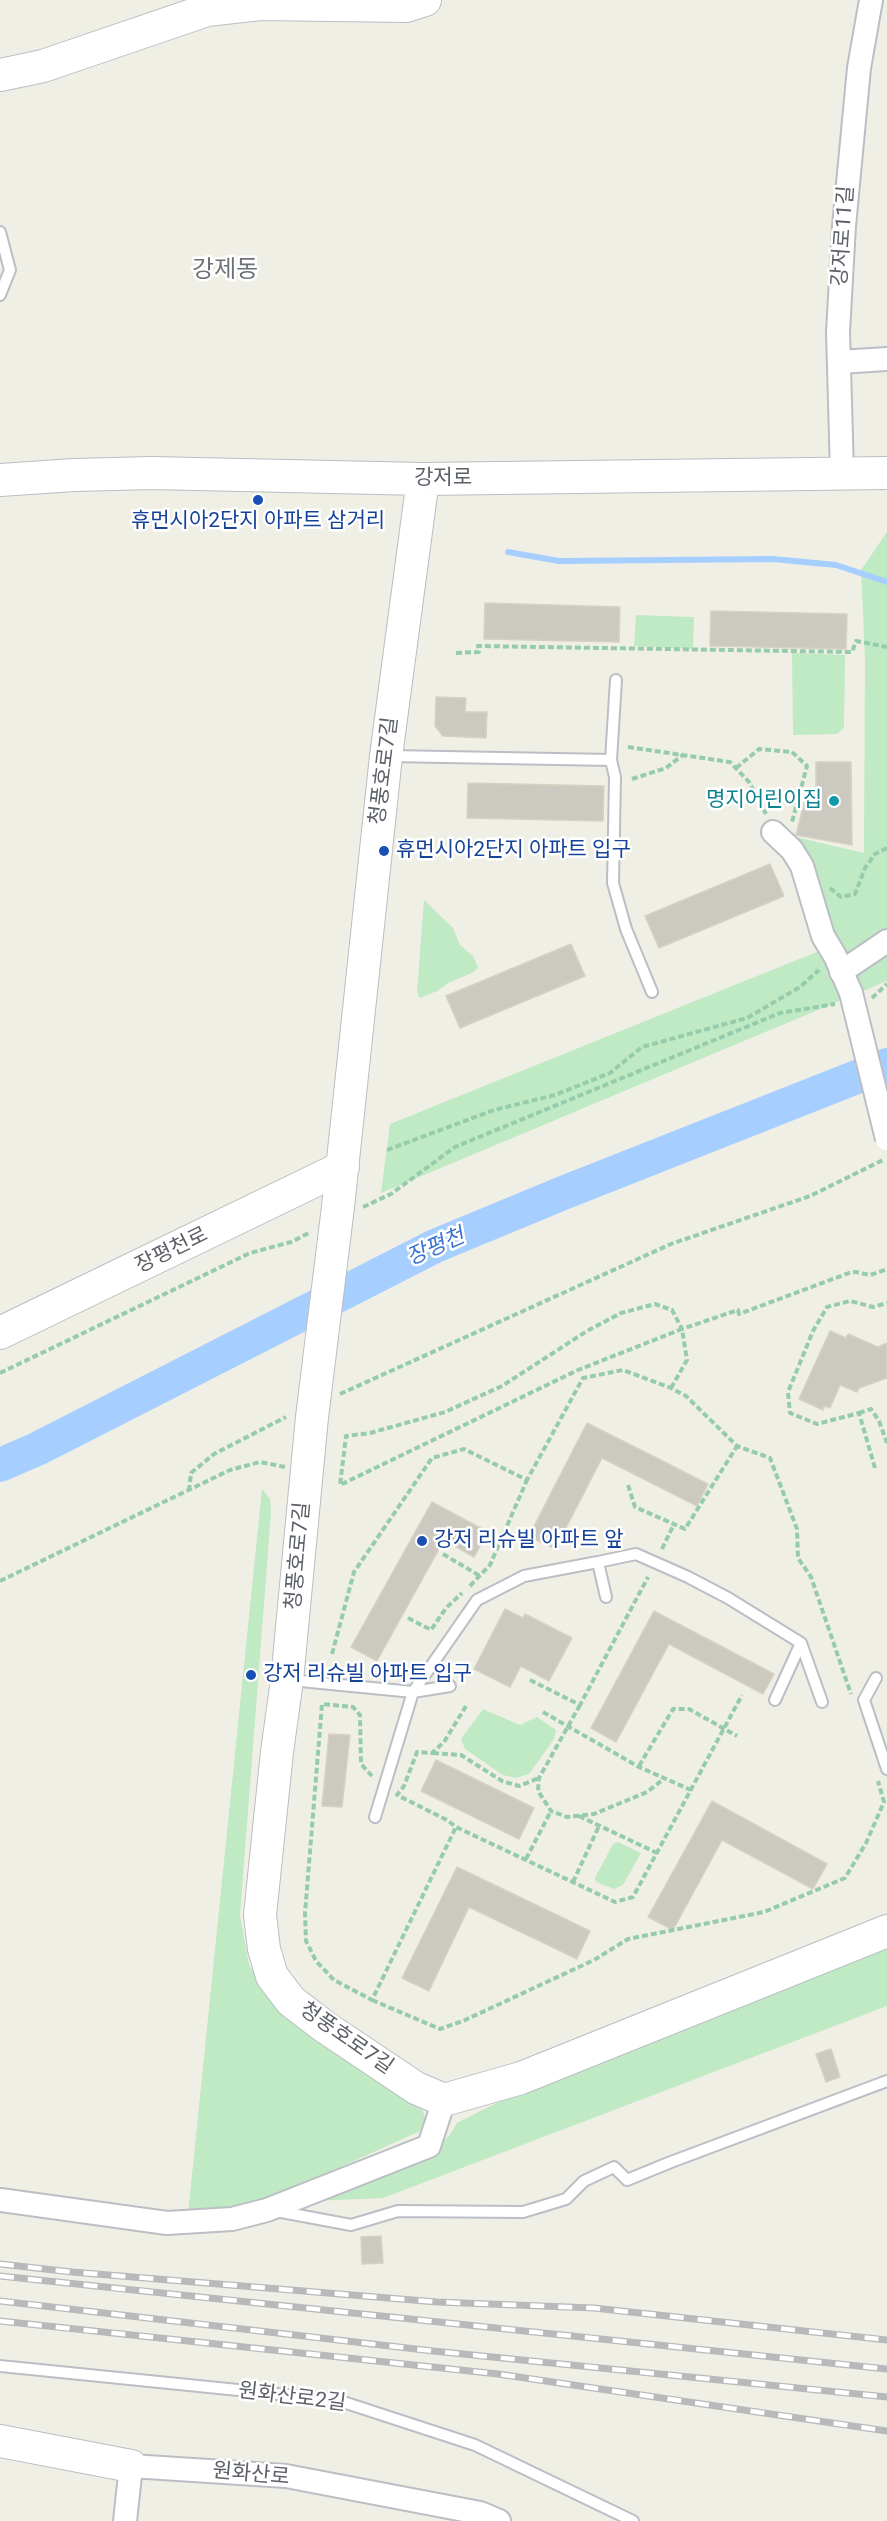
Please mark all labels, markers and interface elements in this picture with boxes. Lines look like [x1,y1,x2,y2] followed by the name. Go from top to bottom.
[828,185,860,287] street label: 강저로11길
[192,257,258,285] district label: 강제동
[414,466,472,492] street label: 강저로
[251,493,265,507] marker: 휴먼시아2단지 아파트 삼거리
[131,509,385,535] place label: 휴먼시아2단지 아파트 삼거리
[366,716,404,826] street label: 청풍호로7길
[706,788,822,814] place label: 명지어린이집
[827,794,841,808] marker: 명지어린이집
[396,838,631,864] place label: 휴먼시아2단지 아파트 입구
[377,844,391,858] marker: 휴먼시아2단지 아파트 입구
[132,1223,212,1279] street label: 장평천로
[403,1224,469,1272] water label: 장평천
[282,1501,316,1611] street label: 청풍호로7길
[434,1528,624,1554] place label: 강저 리슈빌 아파트 앞
[415,1534,429,1548] marker: 강저 리슈빌 아파트 앞
[263,1662,472,1688] place label: 강저 리슈빌 아파트 입구
[244,1668,258,1682] marker: 강저 리슈빌 아파트 입구
[294,1998,398,2080] street label: 청풍호로7길
[237,2379,347,2417] street label: 원화산로2길
[211,2459,291,2491] street label: 원화산로

